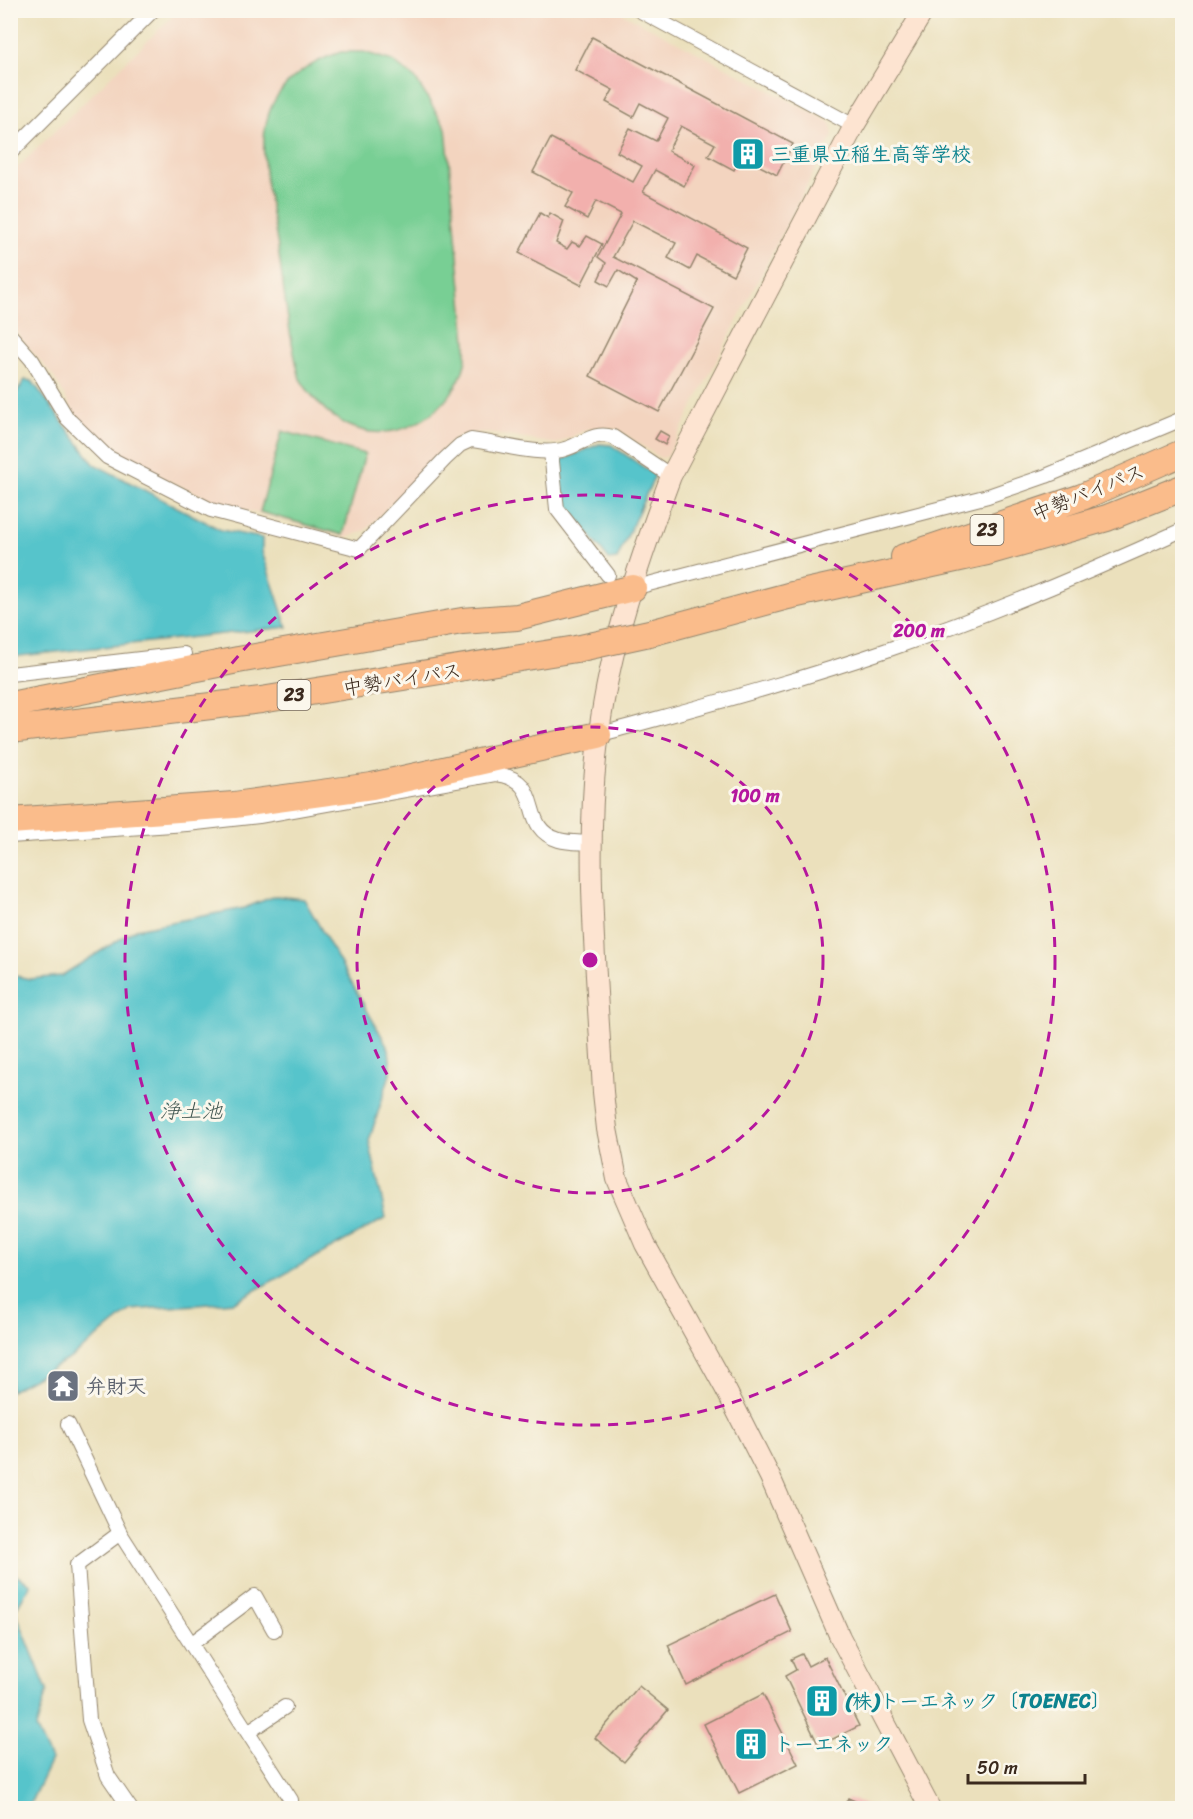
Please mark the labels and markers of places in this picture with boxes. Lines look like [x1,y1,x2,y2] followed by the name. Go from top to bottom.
[730,136,766,172] building icon: 三重県立稲生高等学校
[771,137,971,172] place label: 三重県立稲生高等学校
[580,950,600,970] centre of rings
[45,1368,81,1404] temple icon: 弁財天
[86,1369,146,1404] place label: 弁財天
[804,1683,840,1719] building icon: (株)トーエネック〔TOENEC〕
[845,1684,1111,1719] place label: (株)トーエネック〔TOENEC〕
[733,1726,769,1762] building icon: トーエネック
[774,1727,893,1762] place label: トーエネック

